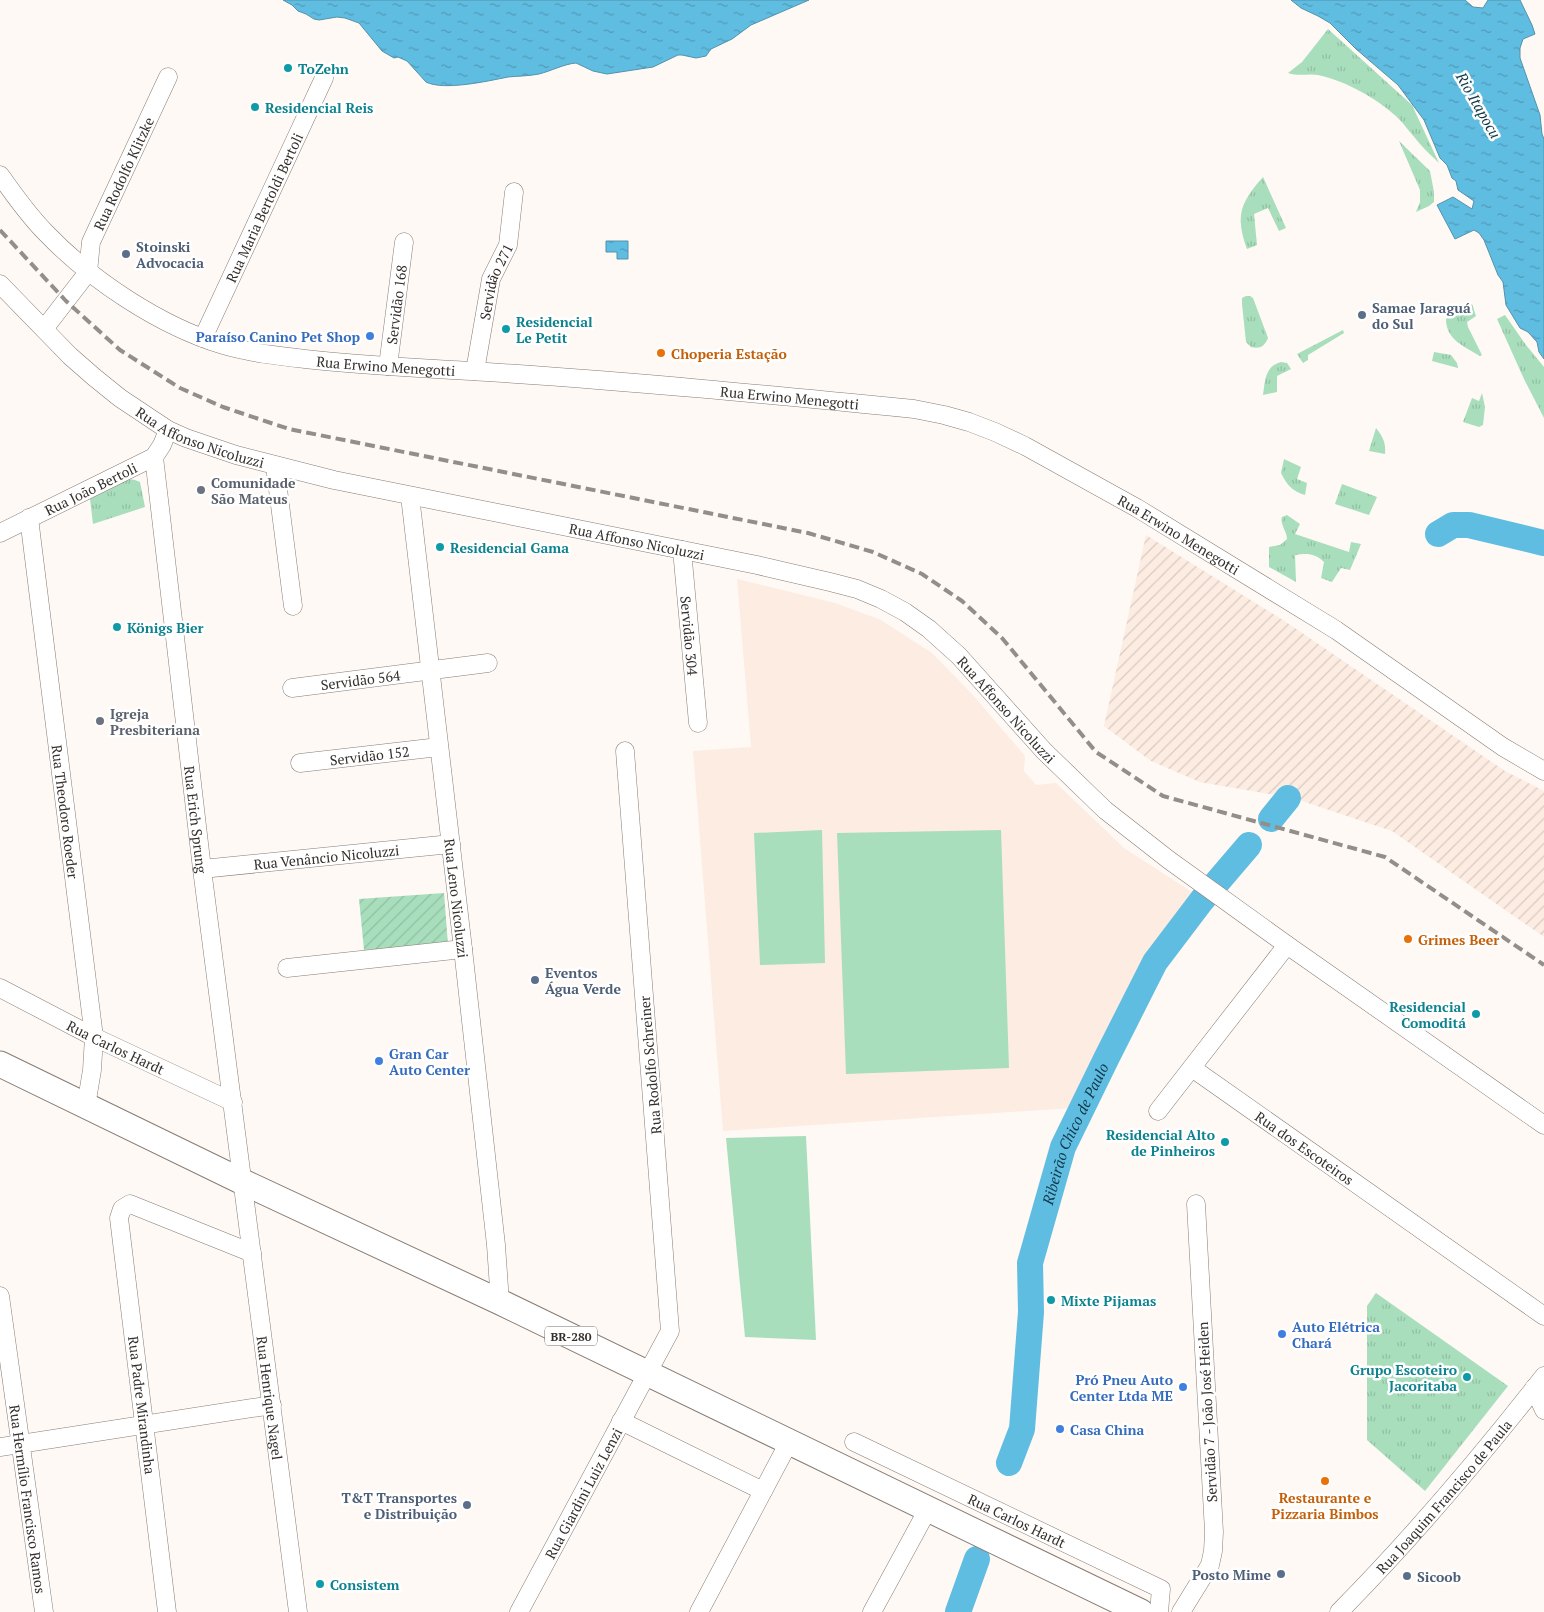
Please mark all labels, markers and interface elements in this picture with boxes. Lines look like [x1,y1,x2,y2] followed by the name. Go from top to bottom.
[298,59,349,78] place label: ToZehn
[282,62,294,74] marker: ToZehn
[1451,67,1506,142] water label: Rio Itapocu
[265,98,373,117] place label: Residencial Reis
[249,101,261,113] marker: Residencial Reis
[88,114,158,233] street label: Rua Rodolfo Klitzke
[221,130,307,285] street label: Rua Maria Bertoldi Bertoli
[136,237,204,272] place label: Stoinski Advocacia
[475,240,517,321] street label: Servidão 271
[120,248,132,260] marker: Stoinski Advocacia
[381,264,410,345] street label: Servidão 168
[1372,298,1471,333] place label: Samae Jaraguá do Sul
[1356,309,1368,321] marker: Samae Jaraguá do Sul
[516,312,593,347] place label: Residencial Le Petit
[500,323,512,335] marker: Residencial Le Petit
[196,327,360,346] place label: Paraíso Canino Pet Shop
[364,330,376,342] marker: Paraíso Canino Pet Shop
[671,344,787,363] place label: Choperia Estação
[655,347,667,359] marker: Choperia Estação
[316,351,456,380] street label: Rua Erwino Menegotti
[719,381,860,413] street label: Rua Erwino Menegotti
[133,402,266,471] street label: Rua Affonso Nicoluzzi
[41,458,140,519] street label: Rua João Bertoli
[211,473,296,508] place label: Comunidade São Mateus
[195,484,207,496] marker: Comunidade São Mateus
[1115,490,1243,578] street label: Rua Erwino Menegotti
[567,518,706,564] street label: Rua Affonso Nicoluzzi
[450,538,569,557] place label: Residencial Gama
[434,541,446,553] marker: Residencial Gama
[677,595,703,677] street label: Servidão 304
[127,618,204,637] place label: Königs Bier
[111,621,123,633] marker: Königs Bier
[954,652,1060,767] street label: Rua Affonso Nicoluzzi
[320,665,402,694] street label: Servidão 564
[110,704,200,739] place label: Igreja Presbiteriana
[94,715,106,727] marker: Igreja Presbiteriana
[329,741,410,769] street label: Servidão 152
[48,744,84,880] street label: Rua Theodoro Roeder
[181,765,212,875] street label: Rua Erich Sprung
[441,838,473,959] street label: Rua Leno Nicoluzzi
[253,840,400,873] street label: Rua Venâncio Nicoluzzi
[1418,930,1499,949] place label: Grimes Beer
[1402,933,1414,945] marker: Grimes Beer
[545,963,621,998] place label: Eventos Água Verde
[529,974,541,986] marker: Eventos Água Verde
[634,994,666,1135] street label: Rua Rodolfo Schreiner
[1389,997,1466,1032] place label: Residencial Comoditá
[1470,1008,1482,1020] marker: Residencial Comoditá
[64,1015,169,1079] street label: Rua Carlos Hardt
[389,1044,470,1079] place label: Gran Car Auto Center
[373,1055,385,1067] marker: Gran Car Auto Center
[1037,1059,1113,1208] water label: Ribeirão Chico de Paulo
[1252,1106,1358,1189] street label: Rua dos Escoteiros
[1106,1125,1215,1160] place label: Residencial Alto de Pinheiros
[1219,1136,1231,1148] marker: Residencial Alto de Pinheiros
[1061,1291,1156,1310] place label: Mixte Pijamas
[1045,1294,1057,1306] marker: Mixte Pijamas
[1292,1317,1380,1352] place label: Auto Elétrica Chará
[1193,1321,1221,1503] street label: Servidão 7 - João José Heiden
[545,1326,597,1345] road number: BR-280
[1276,1328,1288,1340] marker: Auto Elétrica Chará
[124,1335,160,1475] street label: Rua Padre Mirandinha
[253,1335,288,1461] street label: Rua Henrique Nagel
[1350,1360,1457,1395] place label: Grupo Escoteiro Jacoritaba
[1070,1370,1173,1405] place label: Pró Pneu Auto Center Ltda ME
[1461,1371,1473,1383] marker: Grupo Escoteiro Jacoritaba
[1177,1381,1189,1393] marker: Pró Pneu Auto Center Ltda ME
[6,1403,51,1595] street label: Rua Hermílio Francisco Ramos
[1371,1415,1516,1577] street label: Rua Joaquim Francisco de Paula
[1070,1420,1145,1439] place label: Casa China
[1054,1423,1066,1435] marker: Casa China
[540,1424,626,1562] street label: Rua Giardini Luiz Lenzi
[1319,1475,1331,1487] marker: Restaurante e Pizzaria Bimbos
[342,1488,457,1523] place label: T&T Transportes e Distribuição
[1271,1488,1379,1523] place label: Restaurante e Pizzaria Bimbos
[965,1489,1070,1552] street label: Rua Carlos Hardt
[461,1499,473,1511] marker: T&T Transportes e Distribuição
[1192,1565,1271,1584] place label: Posto Mime
[1417,1567,1461,1586] place label: Sicoob
[1275,1568,1287,1580] marker: Posto Mime
[1401,1570,1413,1582] marker: Sicoob
[330,1575,400,1594] place label: Consistem
[314,1578,326,1590] marker: Consistem

